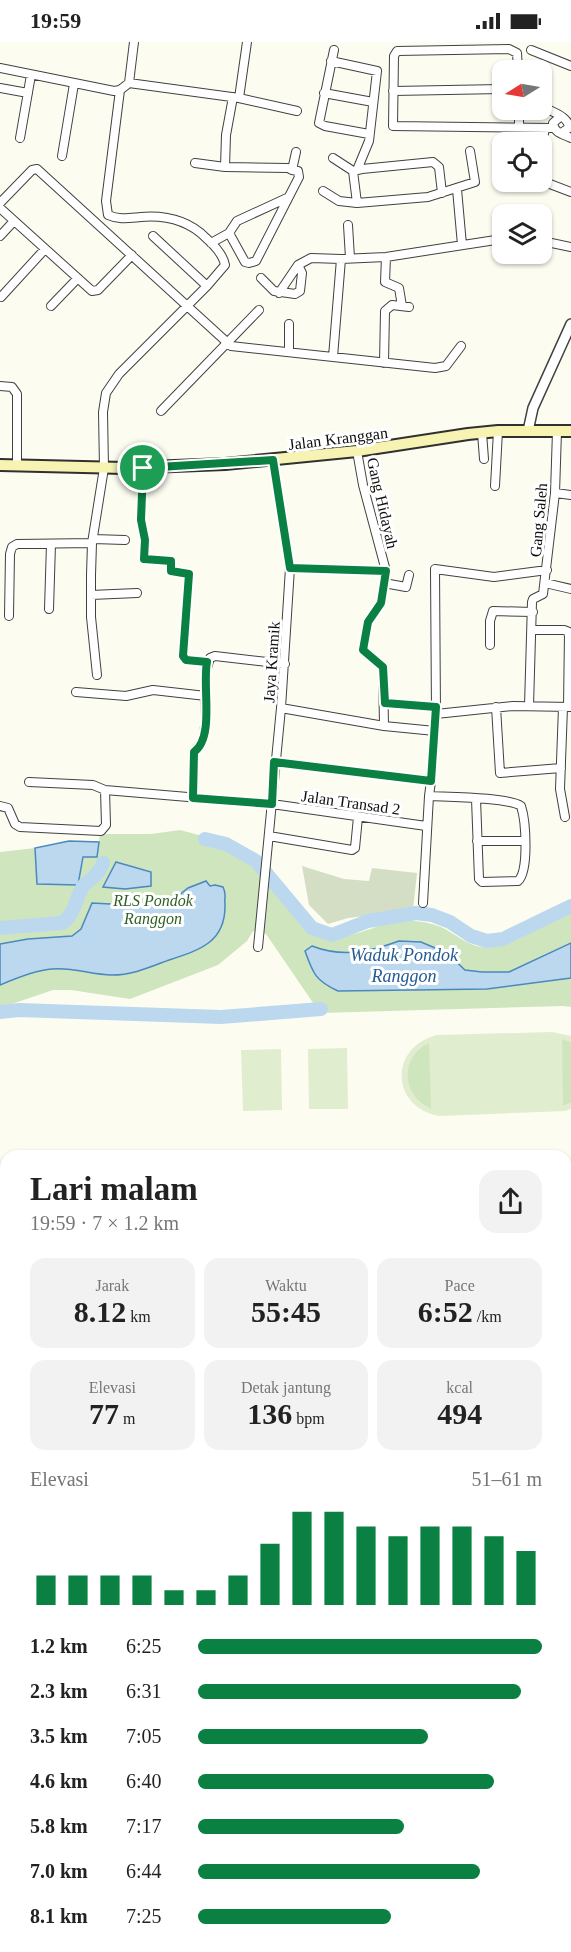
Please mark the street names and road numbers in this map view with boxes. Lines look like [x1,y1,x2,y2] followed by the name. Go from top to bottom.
[287,424,389,454] street label: Jalan Kranggan
[363,456,401,550] street label: Gang Hidayah
[527,482,551,558] street label: Gang Saleh
[260,621,284,703] street label: Jaya Kramik
[300,787,401,818] street label: Jalan Transad 2

